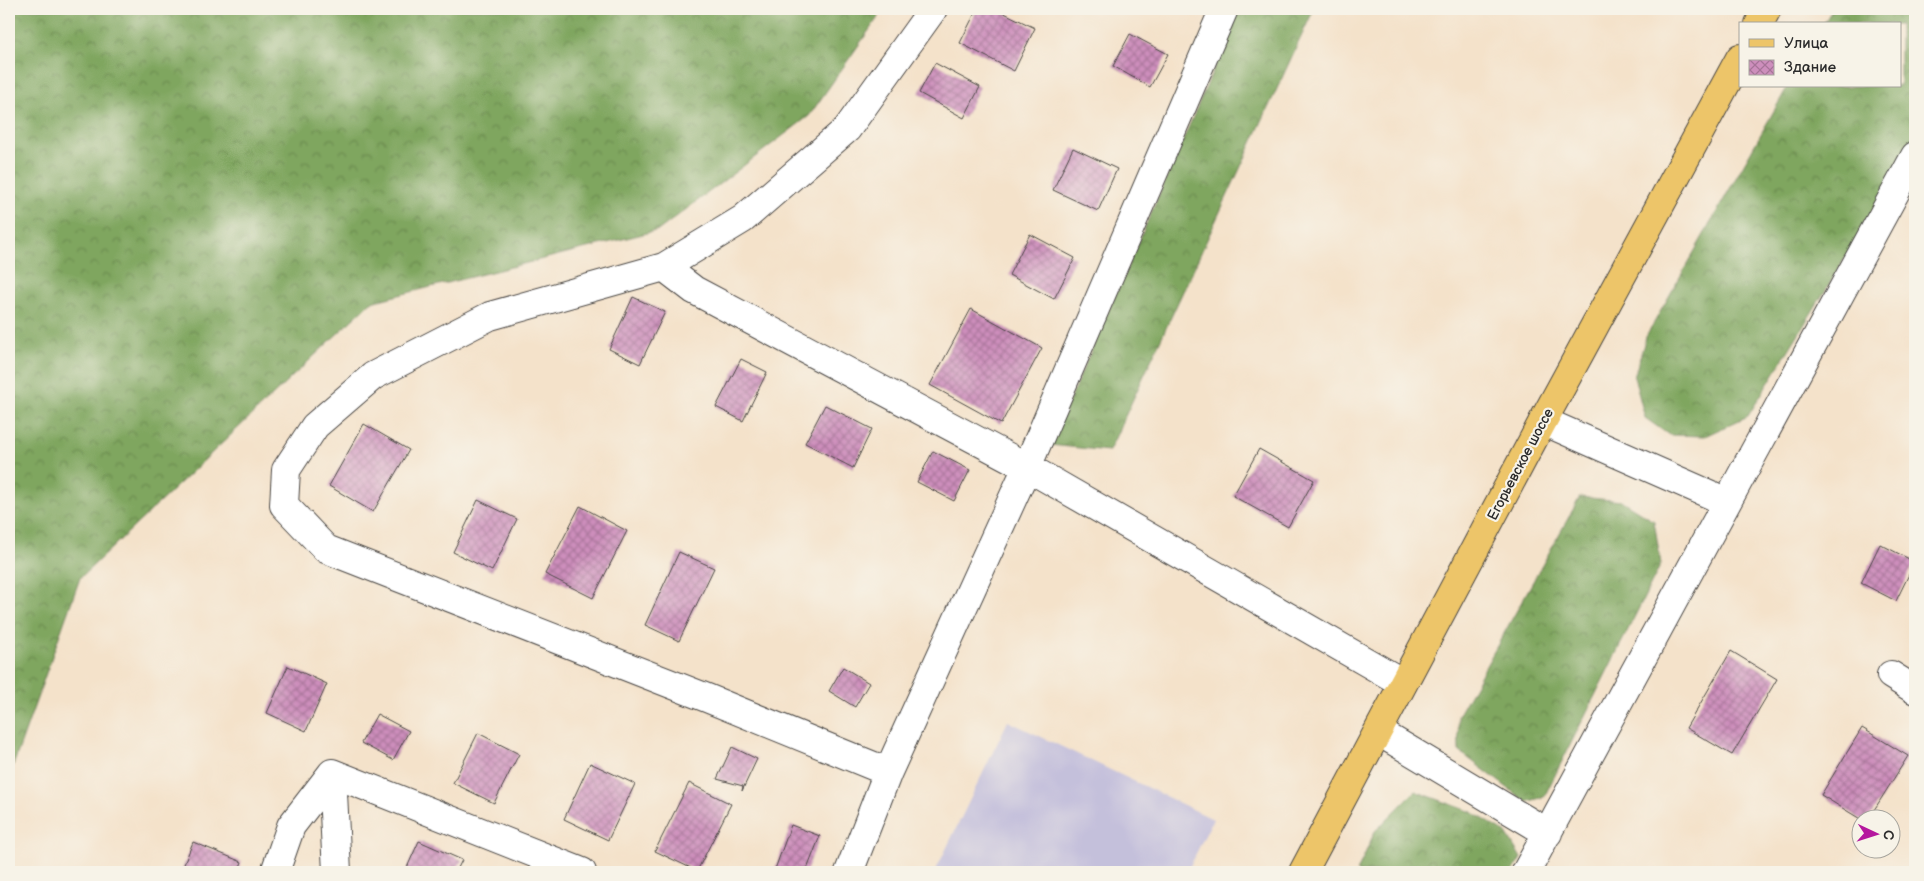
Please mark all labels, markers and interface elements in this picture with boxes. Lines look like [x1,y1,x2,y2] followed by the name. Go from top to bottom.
[1739,22,1902,88] legend
[1784,34,1829,53] text: Улица
[1784,58,1836,77] text: Здание
[1484,405,1557,523] street label: Егорьевское шоссе
[1852,808,1902,858] north arrow
[1880,829,1897,841] text: С

